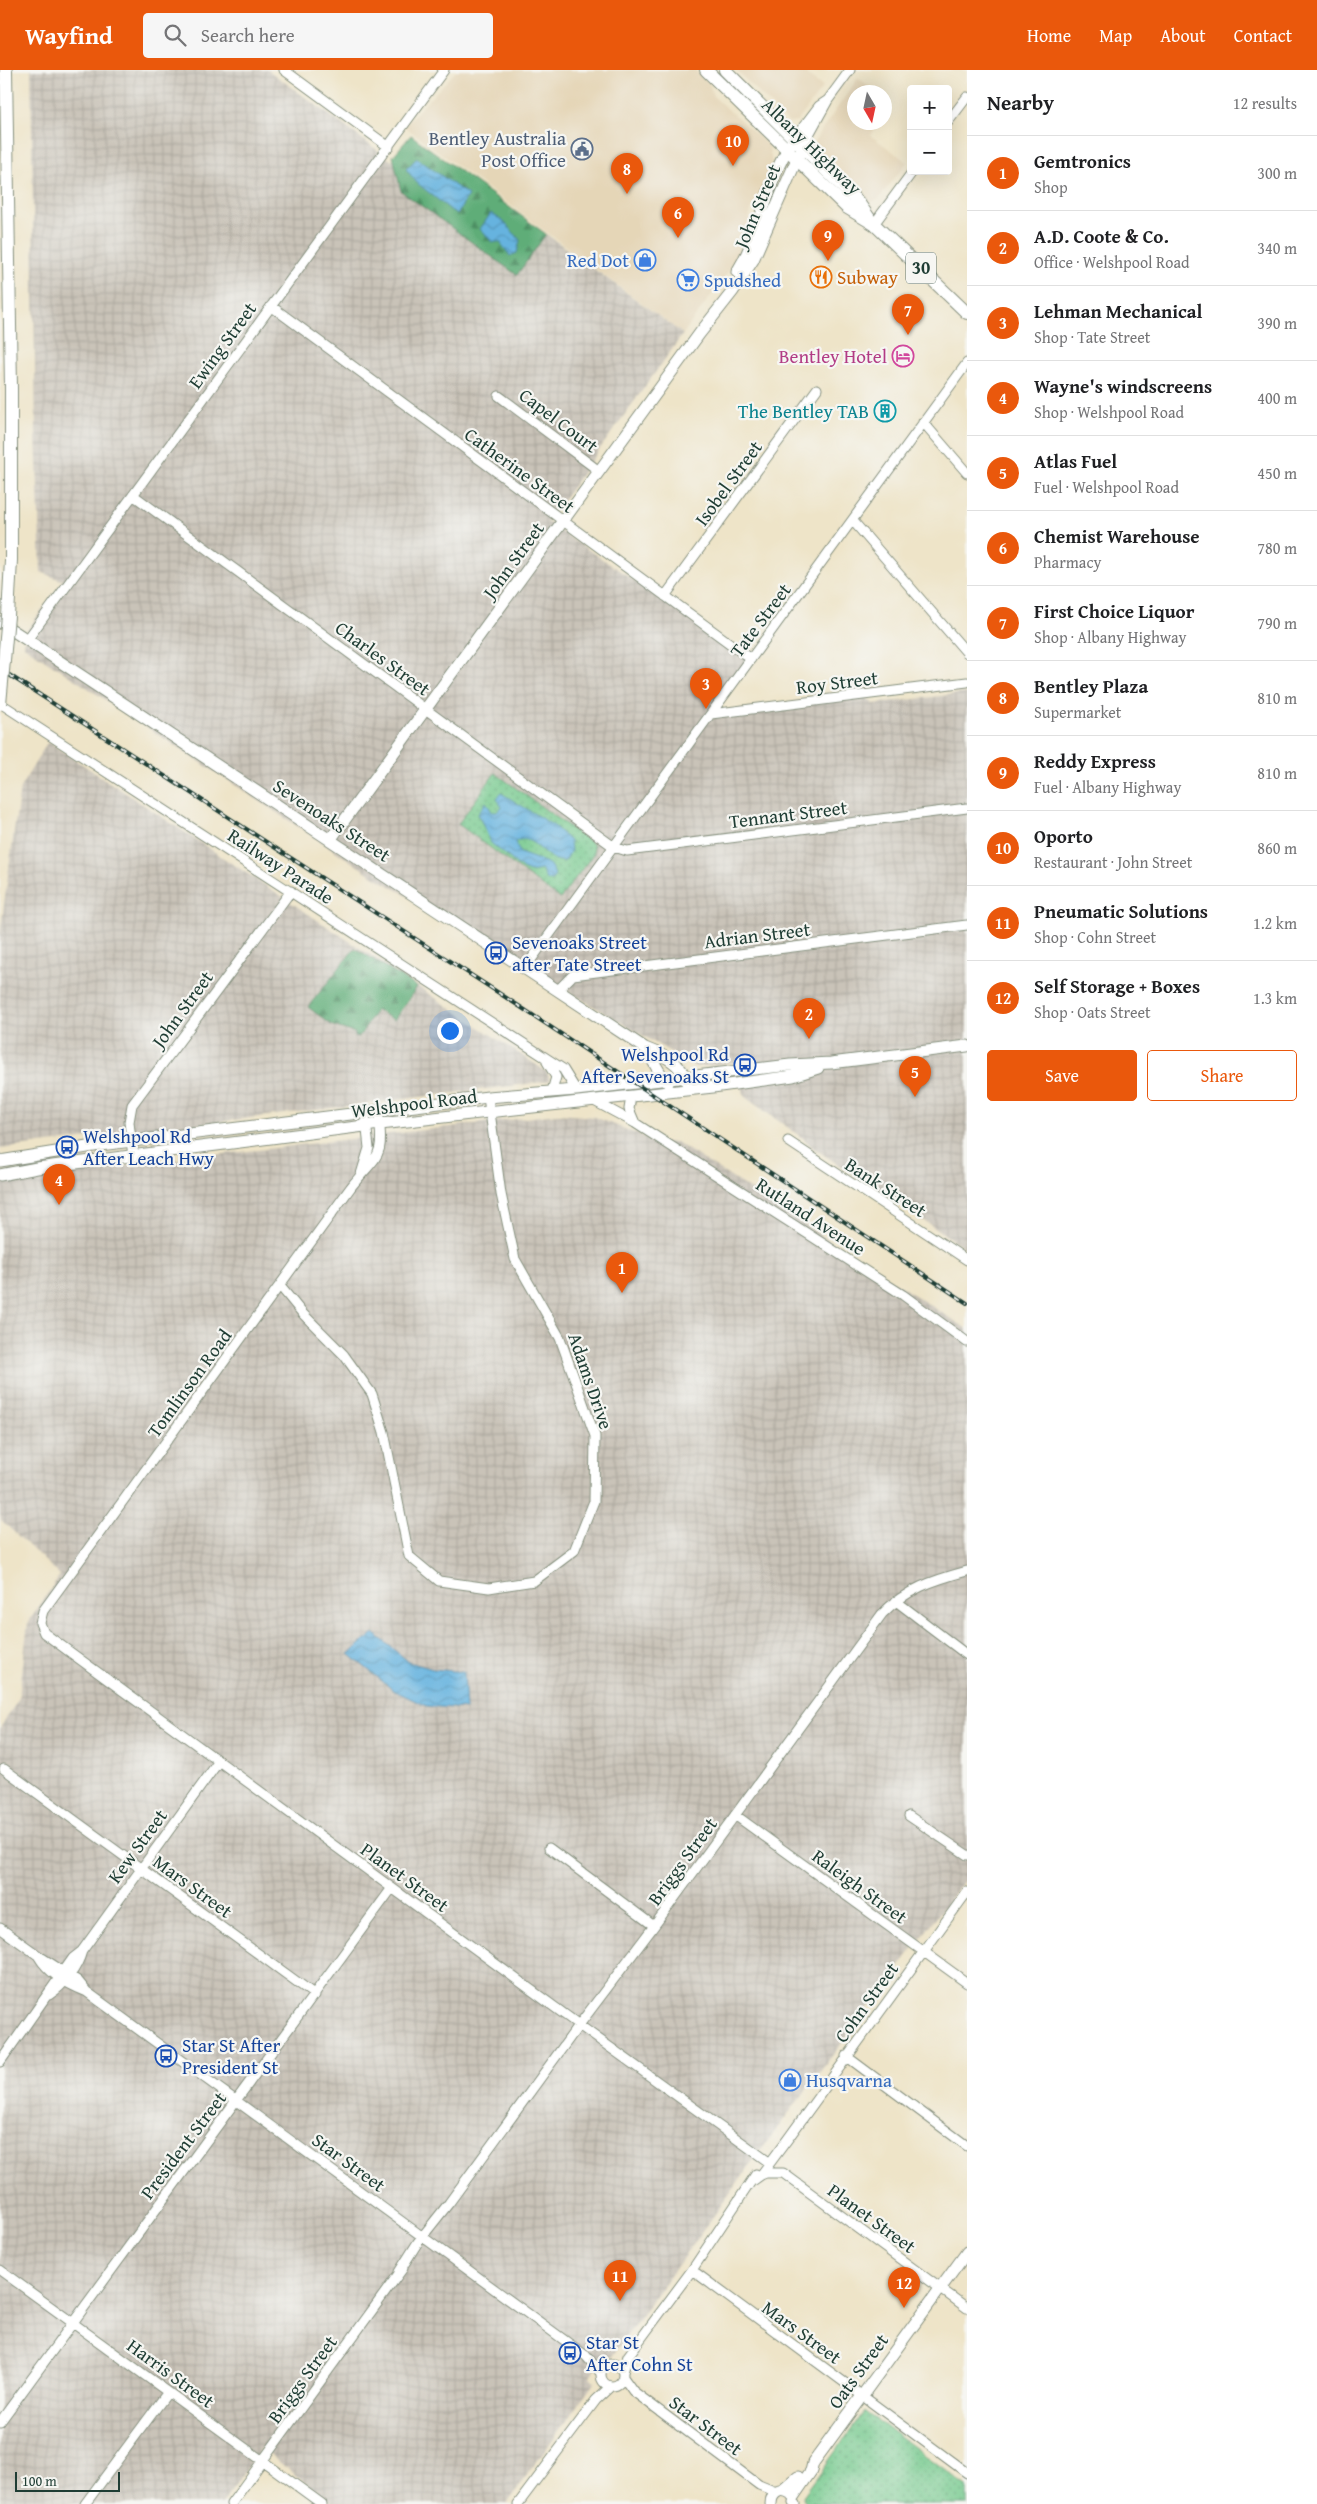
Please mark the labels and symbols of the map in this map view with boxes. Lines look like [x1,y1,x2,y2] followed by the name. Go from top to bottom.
[847,85,892,130] north arrow
[756,91,869,201] street label: Albany Highway
[429,124,566,174] place label: Bentley Australia Post Office
[717,125,749,166] pin: 10
[570,137,594,161] public building icon: Bentley Australia Post Office
[611,153,643,194] pin: 8
[726,159,787,254] street label: John Street
[662,197,694,238] pin: 6
[812,220,844,261] pin: 9
[567,246,629,274] place label: Red Dot
[633,248,657,272] shop icon: Red Dot
[906,252,936,284] road number: 30
[837,263,899,291] place label: Subway
[809,265,833,289] restaurant icon: Subway
[704,266,782,294] place label: Spudshed
[676,268,700,292] supermarket icon: Spudshed
[892,294,924,335] pin: 7
[181,296,263,394] street label: Ewing Street
[779,342,887,370] place label: Bentley Hotel
[891,344,915,368] hotel icon: Bentley Hotel
[514,381,605,459] street label: Capel Court
[738,397,869,425] place label: The Bentley TAB
[873,399,897,423] building icon: The Bentley TAB
[459,420,581,520] street label: Catherine Street
[687,434,769,531] street label: Isobel Street
[474,515,551,606] street label: John Street
[723,577,797,663] street label: Tate Street
[330,614,437,702] street label: Charles Street
[794,663,880,701] street label: Roy Street
[690,668,722,709] pin: 3
[268,772,396,869] street label: Sevenoaks Street
[727,793,849,835] street label: Tennant Street
[223,821,340,911] street label: Railway Parade
[702,915,812,955] street label: Adrian Street
[512,928,647,978] place label: Sevenoaks Street after Tate Street
[484,941,508,965] bus stop icon: Sevenoaks Street after Tate Street
[143,964,220,1055] street label: John Street
[793,998,825,1039] pin: 2
[437,1018,463,1044] your location
[581,1040,730,1090] place label: Welshpool Rd After Sevenoaks St
[733,1053,757,1077] bus stop icon: Welshpool Rd After Sevenoaks St
[899,1056,931,1097] pin: 5
[349,1081,479,1125] street label: Welshpool Road
[83,1122,214,1172] place label: Welshpool Rd After Leach Hwy
[55,1135,79,1159] bus stop icon: Welshpool Rd After Leach Hwy
[840,1150,933,1224] street label: Bank Street
[43,1164,75,1205] pin: 4
[751,1170,871,1262] street label: Rutland Avenue
[606,1252,638,1293] pin: 1
[140,1322,239,1443] street label: Tomlinson Road
[561,1329,621,1433] street label: Adams Drive
[100,1803,174,1889] street label: Kew Street
[641,1811,724,1911] street label: Briggs Street
[355,1835,455,1919] street label: Planet Street
[807,1842,914,1930] street label: Raleigh Street
[147,1848,239,1925] street label: Mars Street
[827,1956,905,2048] street label: Cohn Street
[182,2031,280,2081] place label: Star St After President St
[154,2044,178,2068] bus stop icon: Star St After President St
[806,2066,892,2094] place label: Husqvarna
[778,2068,802,2092] shop icon: Husqvarna
[133,2085,233,2205] street label: President Street
[306,2126,392,2198] street label: Star Street
[822,2176,922,2260] street label: Planet Street
[604,2260,636,2301] pin: 11
[888,2267,920,2308] pin: 12
[756,2294,848,2371] street label: Mars Street
[821,2327,895,2414] street label: Oats Street
[586,2328,693,2378] place label: Star St After Cohn St
[261,2329,344,2429] street label: Briggs Street
[121,2332,221,2415] street label: Harris Street
[558,2341,582,2365] bus stop icon: Star St After Cohn St
[664,2388,749,2462] street label: Star Street
[15,2469,120,2492] scale bar

